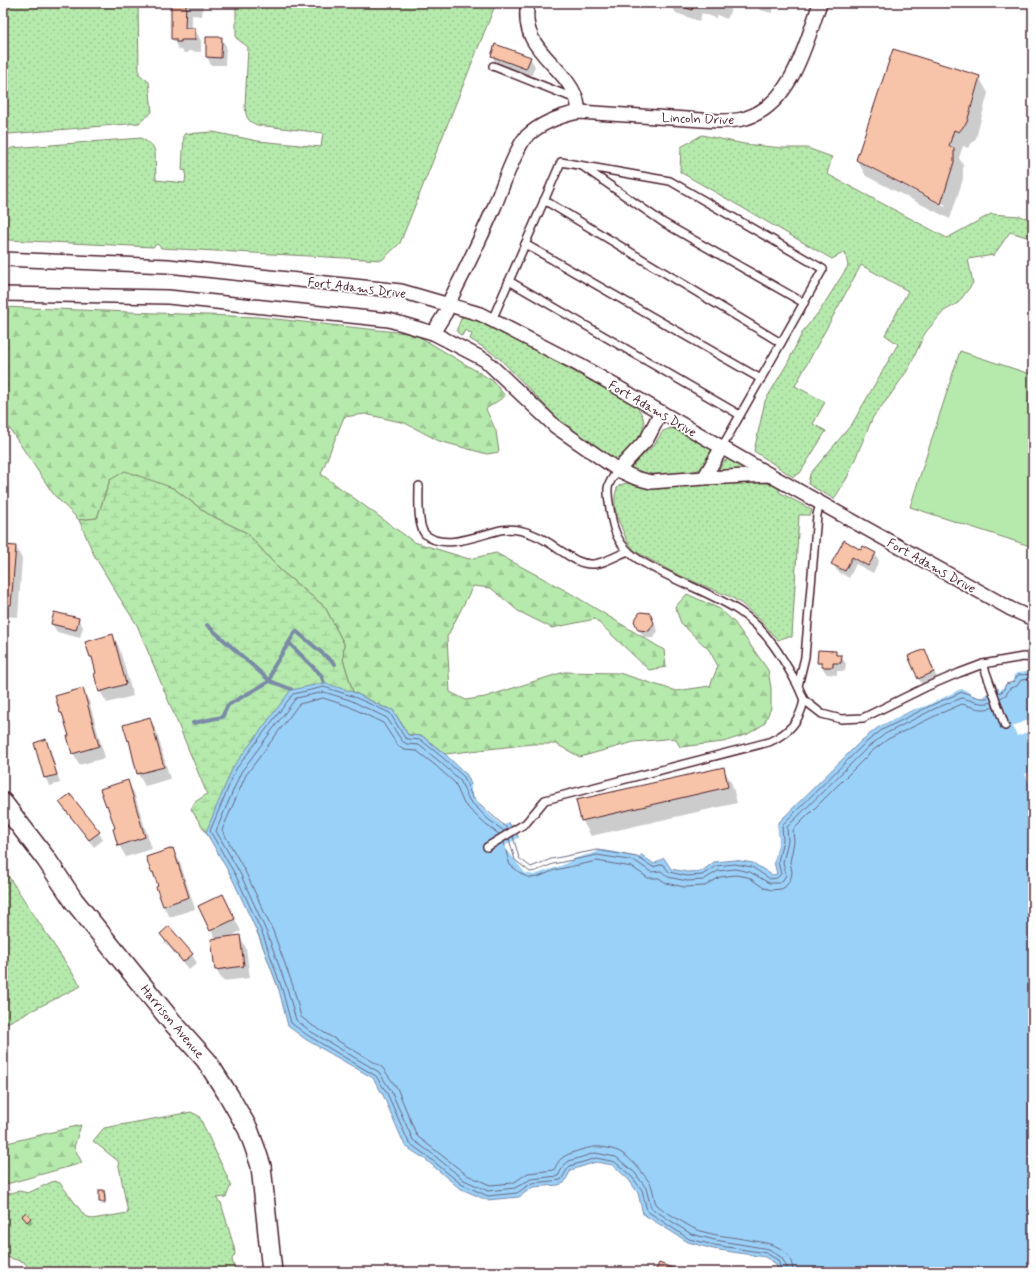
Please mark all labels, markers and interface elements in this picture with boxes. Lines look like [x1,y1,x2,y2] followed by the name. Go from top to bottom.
[661,110,735,129] street label: Lincoln Drive
[307,274,407,303] street label: Fort Adams Drive
[605,377,700,441] street label: Fort Adams Drive
[884,535,979,598] street label: Fort Adams Drive
[136,982,208,1062] street label: Harrison Avenue

